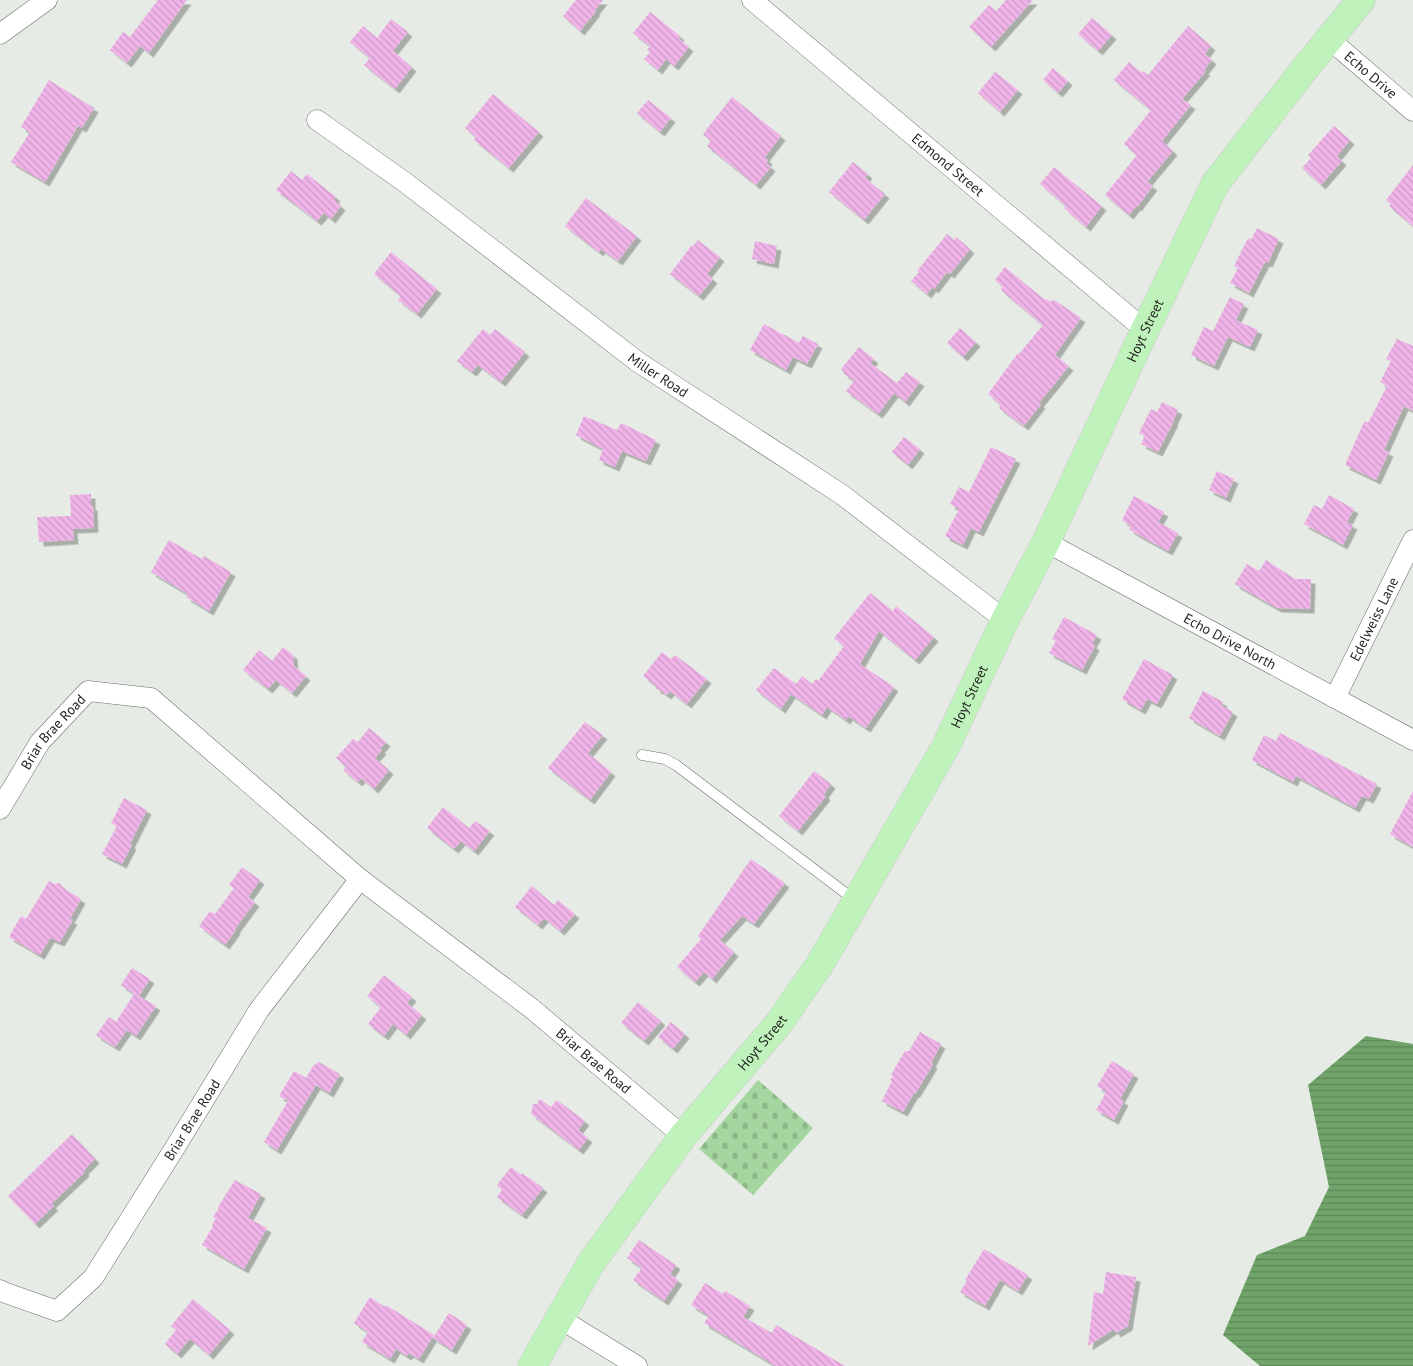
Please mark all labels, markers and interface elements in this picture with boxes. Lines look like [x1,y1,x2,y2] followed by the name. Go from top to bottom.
[1341,47,1401,103] street label: Echo Drive
[908,129,988,200] street label: Edmond Street
[1122,296,1168,365] street label: Hoyt Street
[624,349,692,401] street label: Miller Road
[1346,574,1402,664] street label: Edelweiss Lane
[1181,609,1279,674] street label: Echo Drive North
[947,662,992,731] street label: Hoyt Street
[17,690,89,773] street label: Briar Brae Road
[734,1011,791,1074] street label: Hoyt Street
[552,1024,635,1097] street label: Briar Brae Road
[160,1076,224,1164] street label: Briar Brae Road

